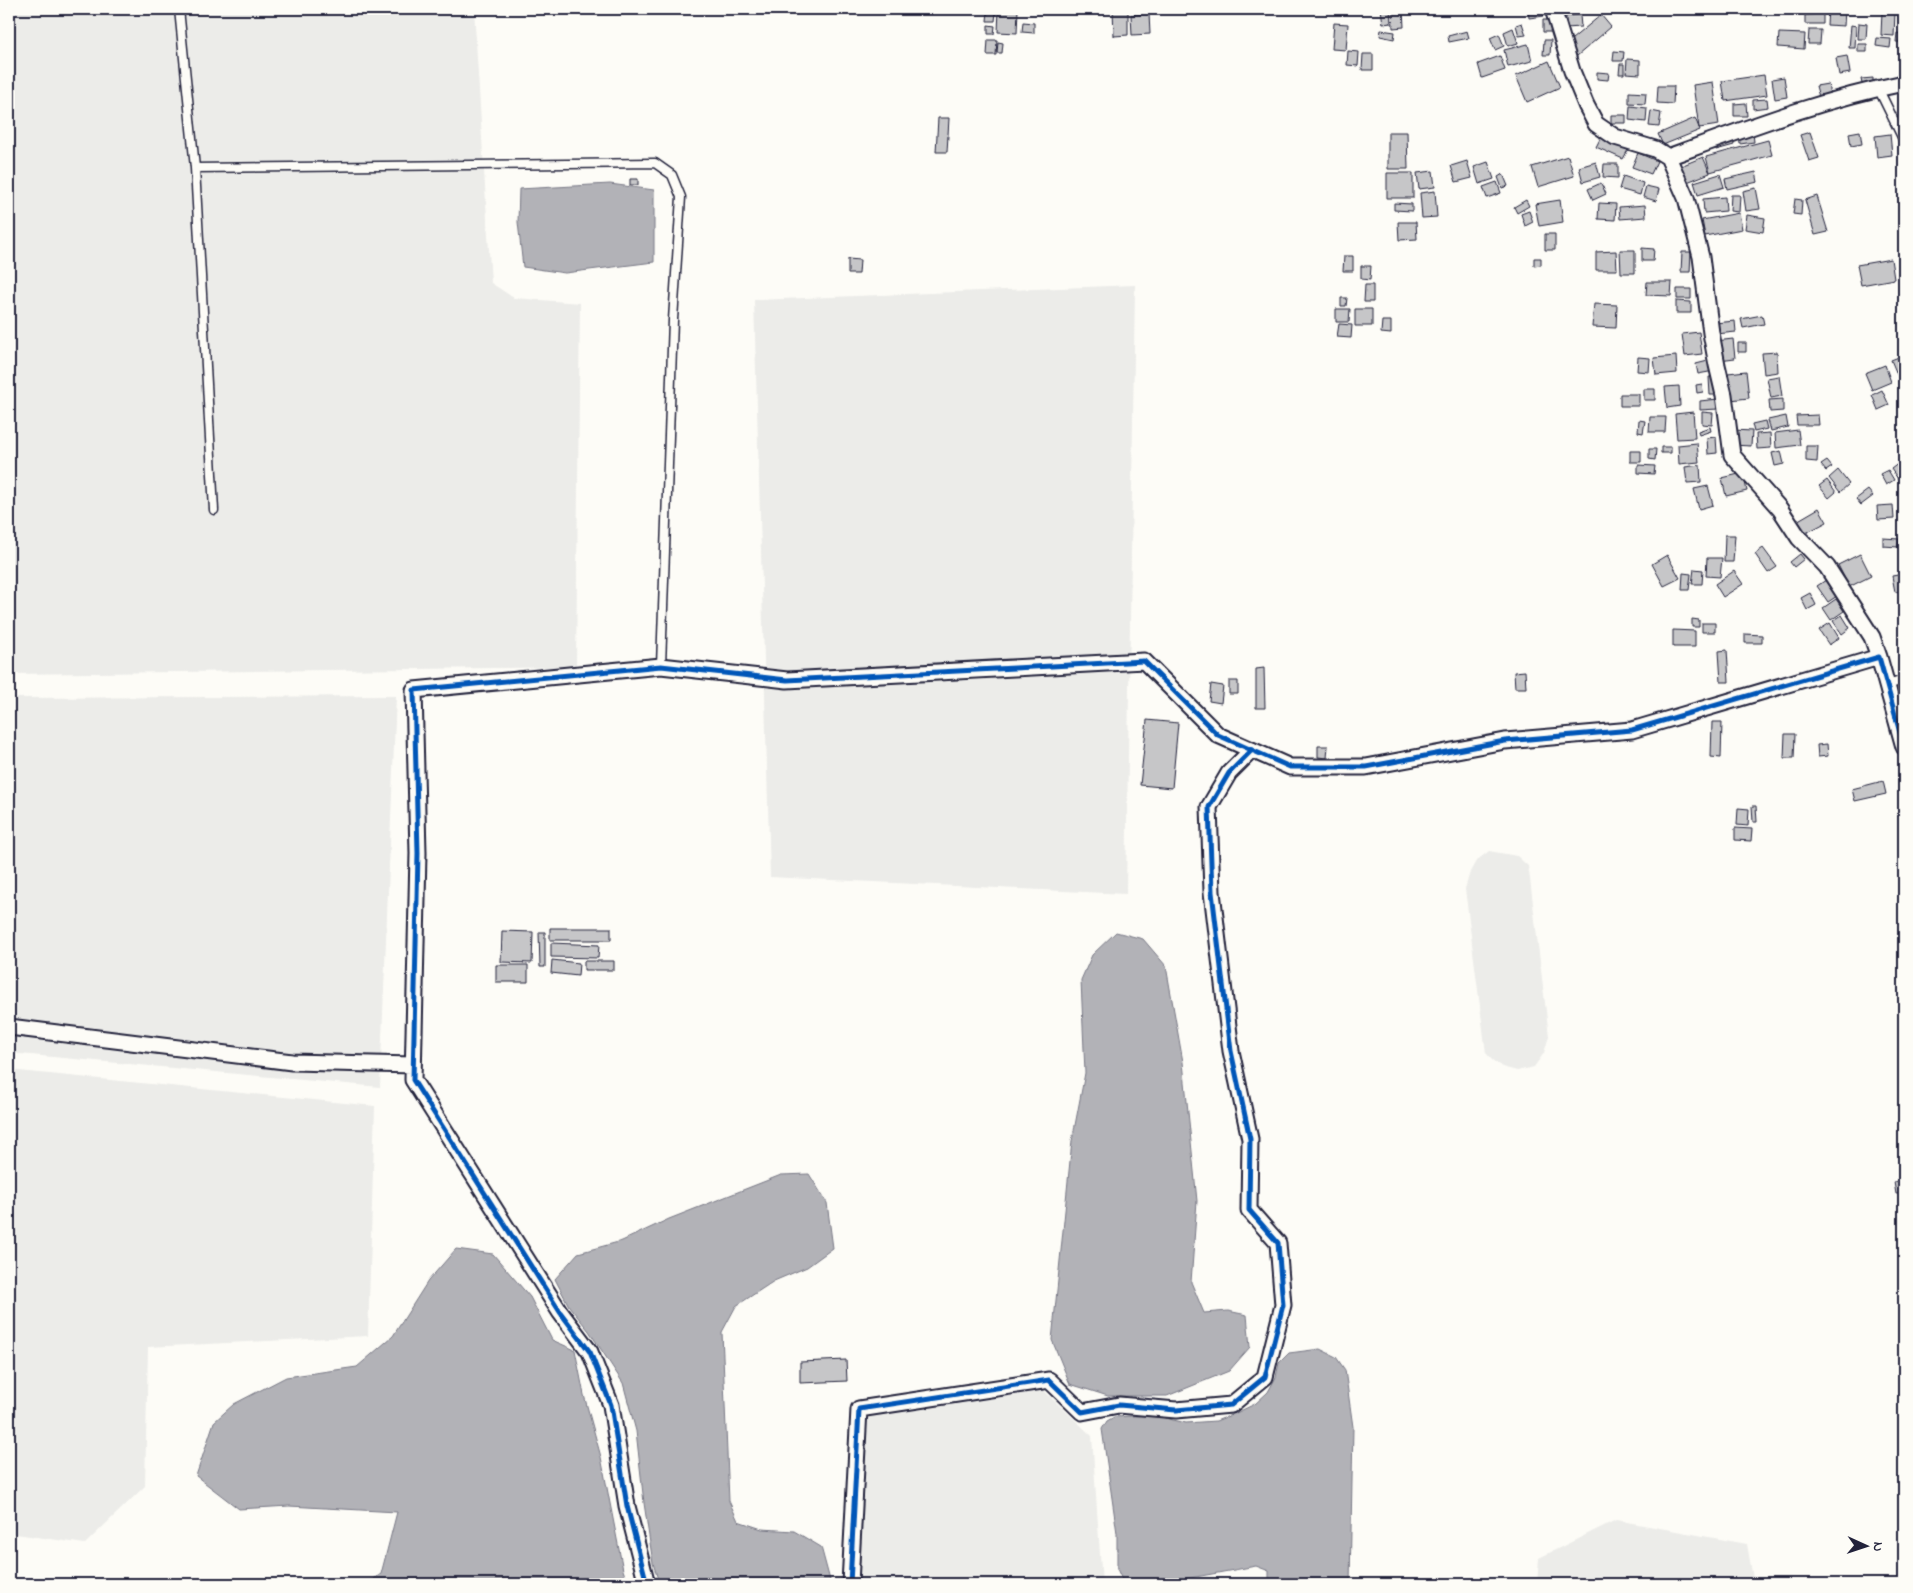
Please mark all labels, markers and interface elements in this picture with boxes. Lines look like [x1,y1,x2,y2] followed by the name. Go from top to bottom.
[1840,1520,1890,1570] north arrow
[1867,1541,1888,1552] text: N

